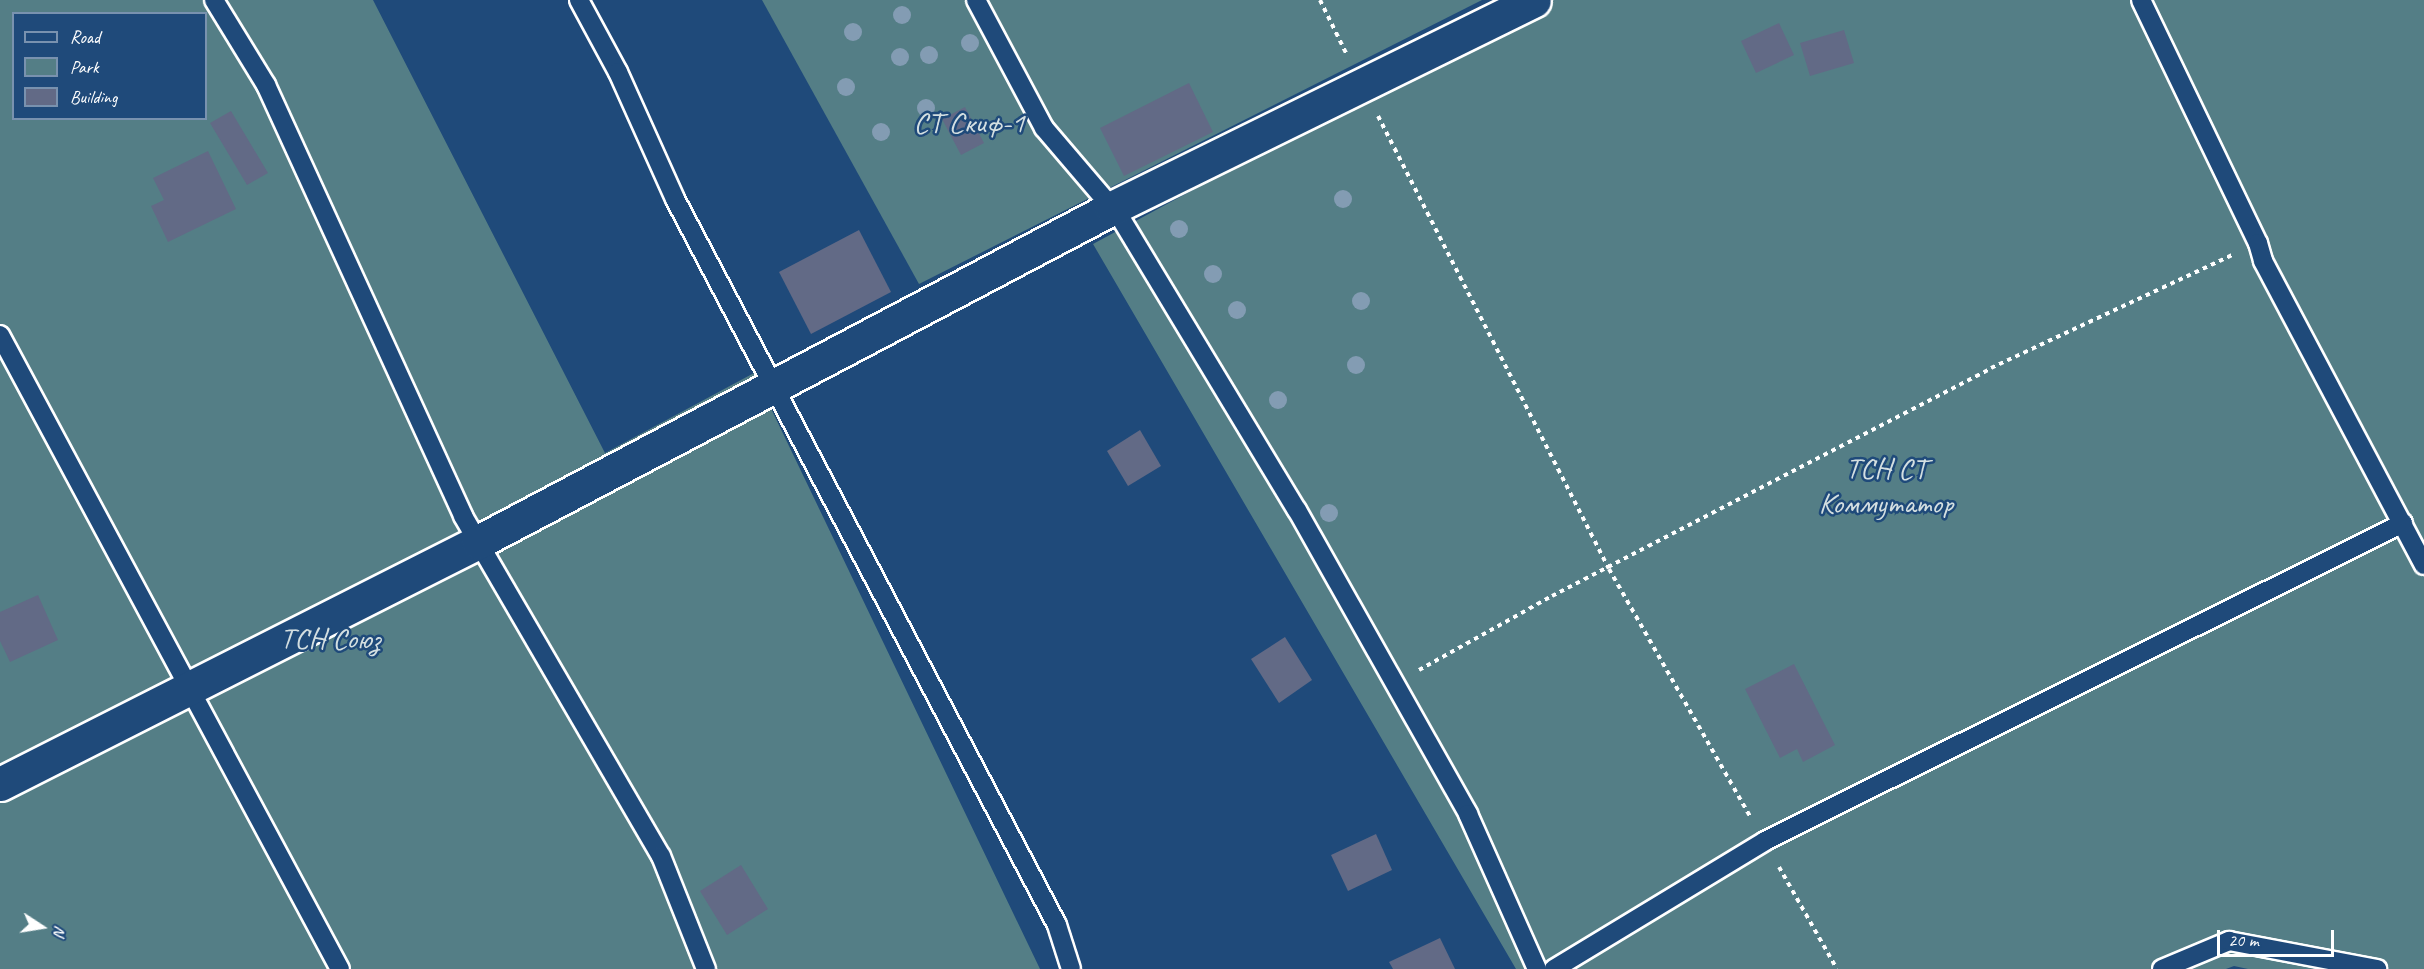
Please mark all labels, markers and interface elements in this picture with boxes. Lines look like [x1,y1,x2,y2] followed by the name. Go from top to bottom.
[12,12,207,120] legend
[70,26,100,48] text: Road
[70,56,99,78] text: Park
[70,86,117,108] text: Building
[914,104,1024,140] park label: СТ Скиф-1
[1819,450,1953,520] park label: ТСН СТ Коммутатор
[280,620,380,656] park label: ТСН Союз
[12,897,72,957] north arrow
[2220,918,2337,956] scale bar
[49,924,70,938] text: N
[2228,929,2259,951] text: 20 m

